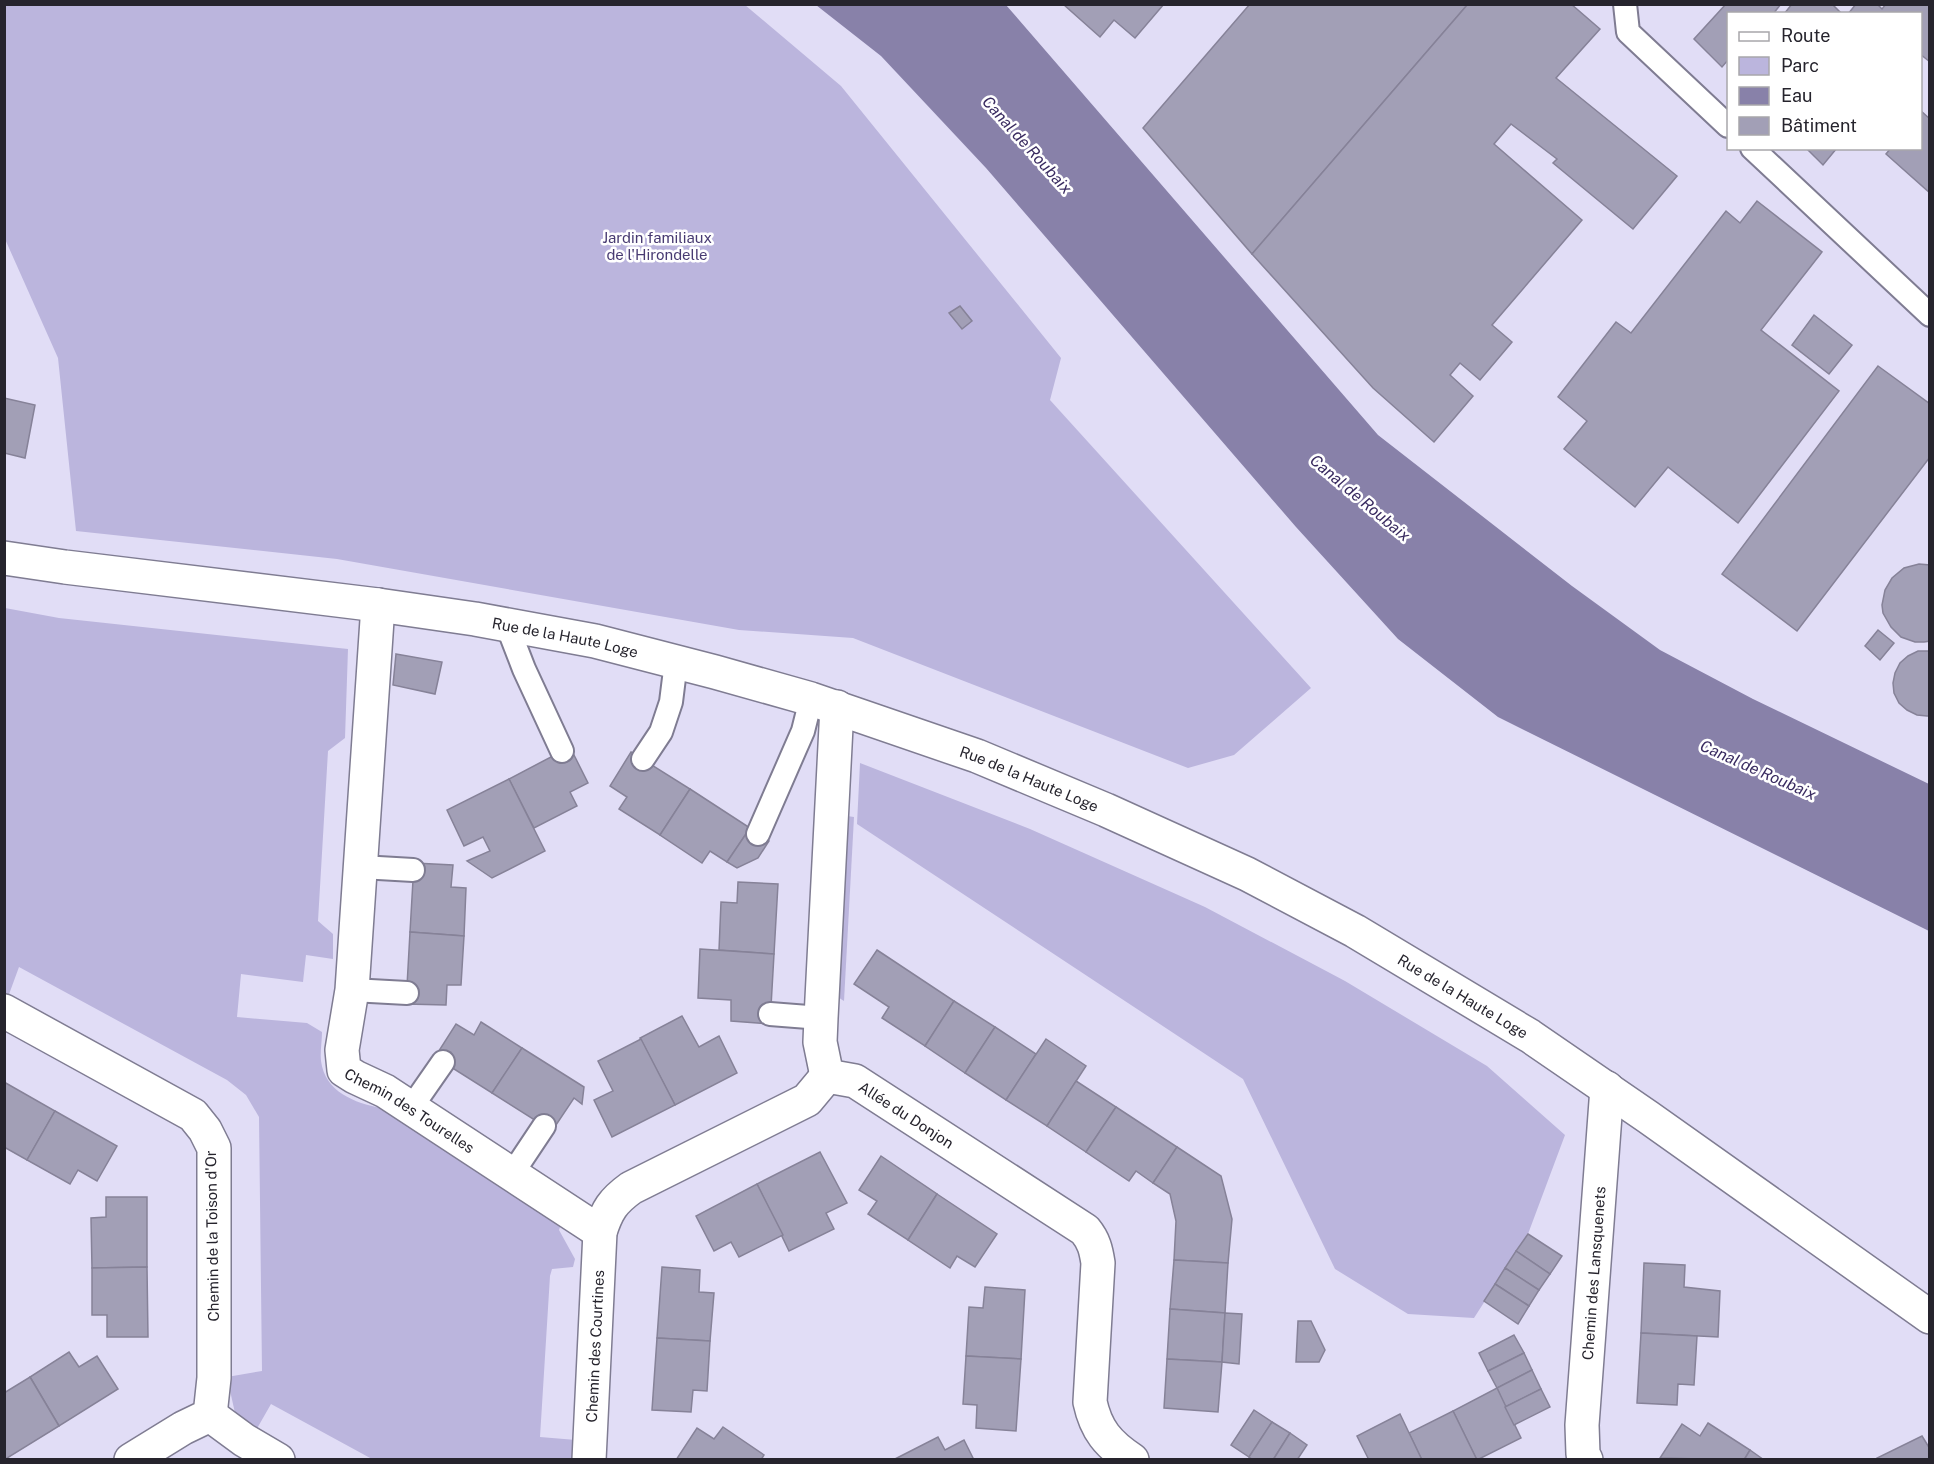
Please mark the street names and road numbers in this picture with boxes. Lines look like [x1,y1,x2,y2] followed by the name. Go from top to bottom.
[491,614,640,660] street label: Rue de la Haute Loge
[958,742,1101,814] street label: Rue de la Haute Loge
[1395,950,1531,1041] street label: Rue de la Haute Loge
[342,1064,478,1156] street label: Chemin des Tourelles
[856,1077,957,1151] street label: Allée du Donjon
[202,1150,222,1322] street label: Chemin de la Toison d'Or
[1578,1186,1608,1361] street label: Chemin des Lansquenets
[582,1270,607,1423] street label: Chemin des Courtines

